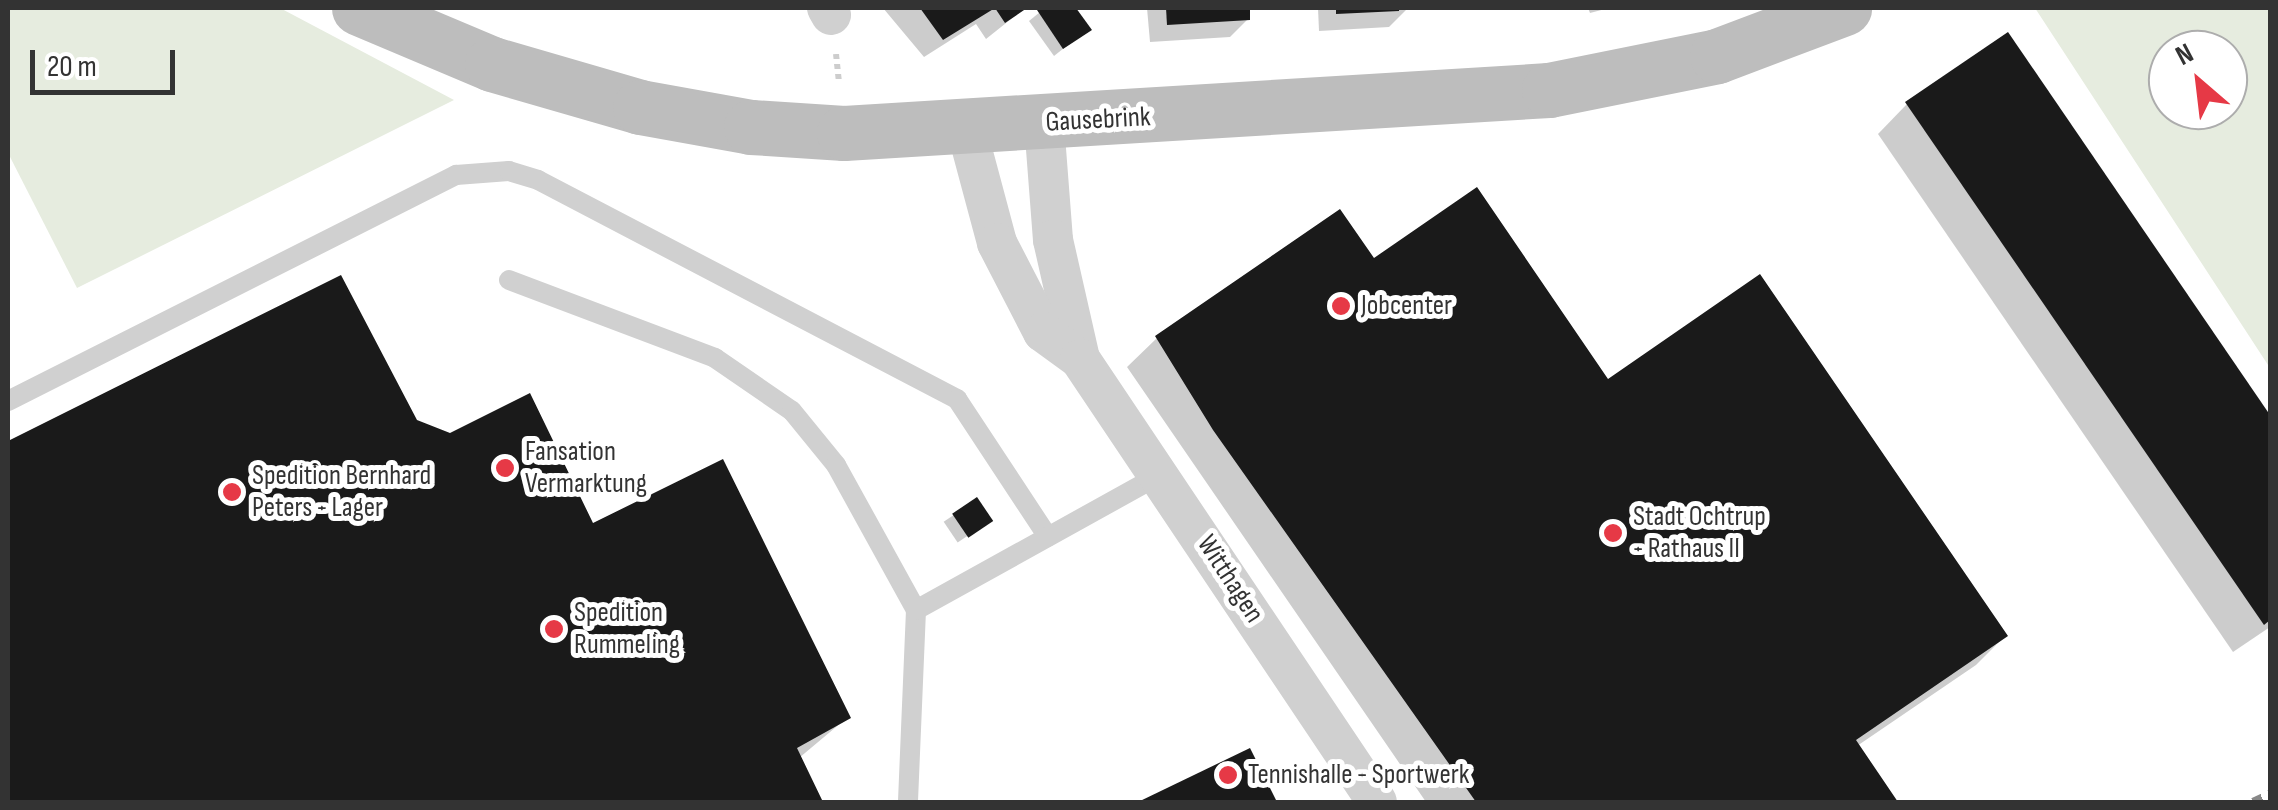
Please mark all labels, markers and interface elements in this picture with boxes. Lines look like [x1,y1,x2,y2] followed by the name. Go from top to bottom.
[35,30,180,92] scale bar
[2148,30,2248,130] north arrow
[2170,37,2199,73] text: N
[47,49,97,85] text: 20 m
[1045,100,1151,140] street label: Gausebrink
[1361,289,1452,323] place label: Jobcenter
[1330,295,1352,317] marker: Jobcenter
[525,435,647,501] place label: Fansation Vermarktung
[494,457,516,479] marker: Fansation Vermarktung
[252,459,431,525] place label: Spedition Bernhard Peters - Lager
[221,481,243,503] marker: Spedition Bernhard Peters - Lager
[1633,500,1766,566] place label: Stadt Ochtrup - Rathaus II
[1602,522,1624,544] marker: Stadt Ochtrup - Rathaus II
[1189,529,1271,629] street label: Witthagen
[574,596,680,662] place label: Spedition Rummeling
[543,618,565,640] marker: Spedition Rummeling
[1248,758,1469,792] place label: Tennishalle - Sportwerk
[1217,764,1239,786] marker: Tennishalle - Sportwerk

